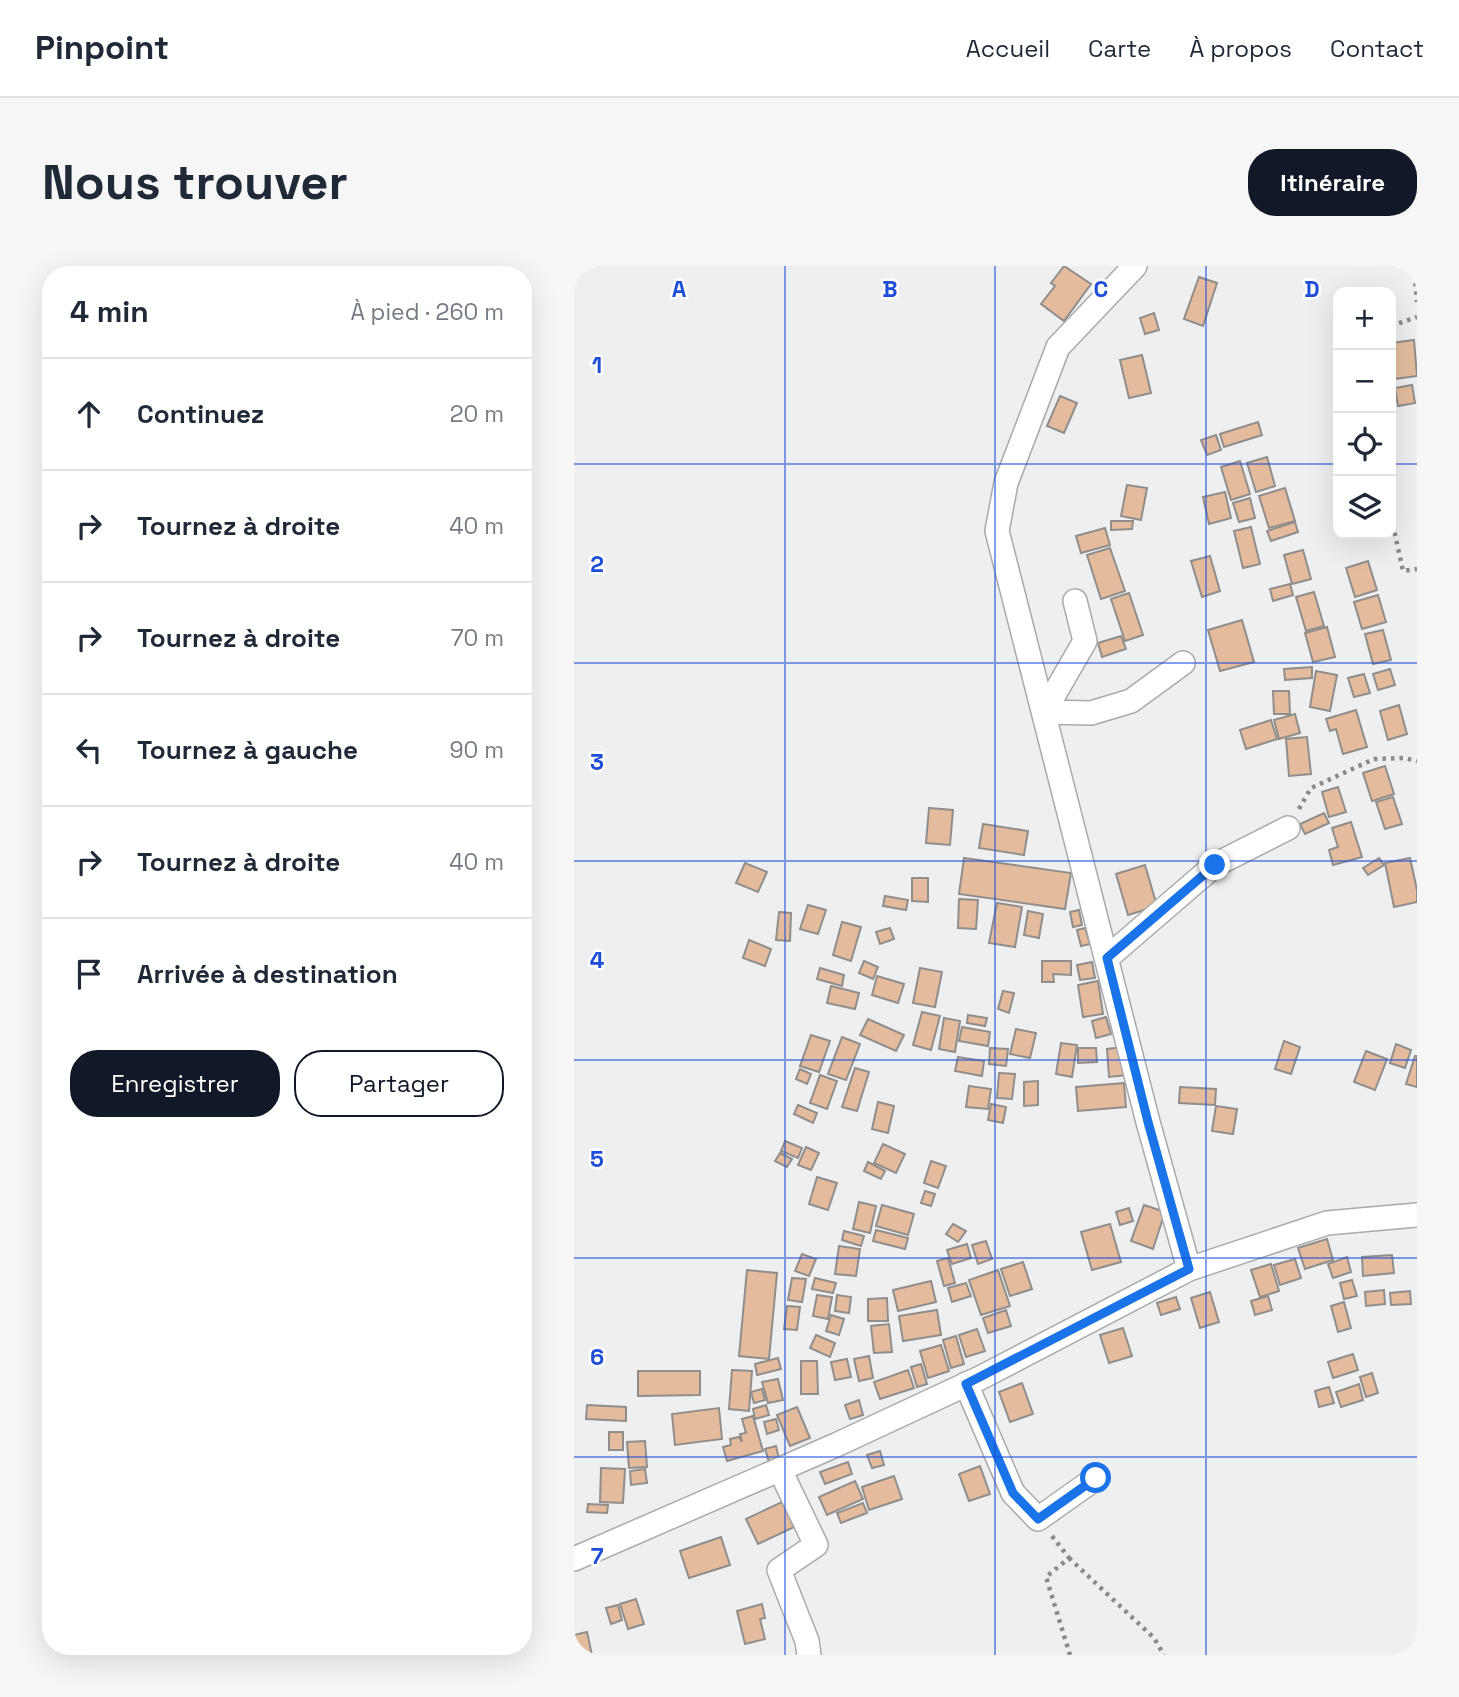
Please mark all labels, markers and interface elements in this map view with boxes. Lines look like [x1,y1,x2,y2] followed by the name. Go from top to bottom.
[35,27,169,69] text: Pinpoint
[966,33,1050,64] text: Accueil
[1088,33,1151,64] text: Carte
[1189,33,1292,64] text: À propos
[1330,33,1424,64] text: Contact
[1248,149,1417,216] button: Itinéraire
[42,151,348,213] text: Nous trouver
[672,274,687,304] text: A
[882,274,898,304] text: B
[1094,274,1108,304] text: C
[1304,274,1320,304] text: D
[1333,287,1396,539] map controls
[1333,287,1396,350] button: +
[70,292,149,331] text: 4 min
[351,297,504,327] text: À pied · 260 m
[592,350,602,380] text: 1
[1333,350,1396,413] button: −
[70,395,108,433] icon: ahead
[137,397,264,431] text: Continuez
[450,399,504,429] text: 20 m
[1333,413,1396,476] button: locate
[1333,476,1396,539] button: layers
[70,507,108,545] icon: right
[137,509,340,543] text: Tournez à droite
[449,511,504,541] text: 40 m
[590,549,604,579] text: 2
[70,619,108,657] icon: right
[137,621,340,655] text: Tournez à droite
[451,623,504,653] text: 70 m
[70,731,108,769] icon: left
[137,733,358,767] text: Tournez à gauche
[449,735,504,765] text: 90 m
[590,747,604,777] text: 3
[70,843,108,881] icon: right
[137,845,340,879] text: Tournez à droite
[449,847,504,877] text: 40 m
[1199,849,1230,880] route end
[590,945,605,975] text: 4
[70,955,108,993] icon: arrive
[137,957,398,991] text: Arrivée à destination
[70,1050,280,1117] button: Enregistrer
[294,1050,504,1117] button: Partager
[590,1144,604,1174] text: 5
[590,1342,604,1372] text: 6
[1080,1462,1111,1493] route start
[591,1541,604,1571] text: 7

